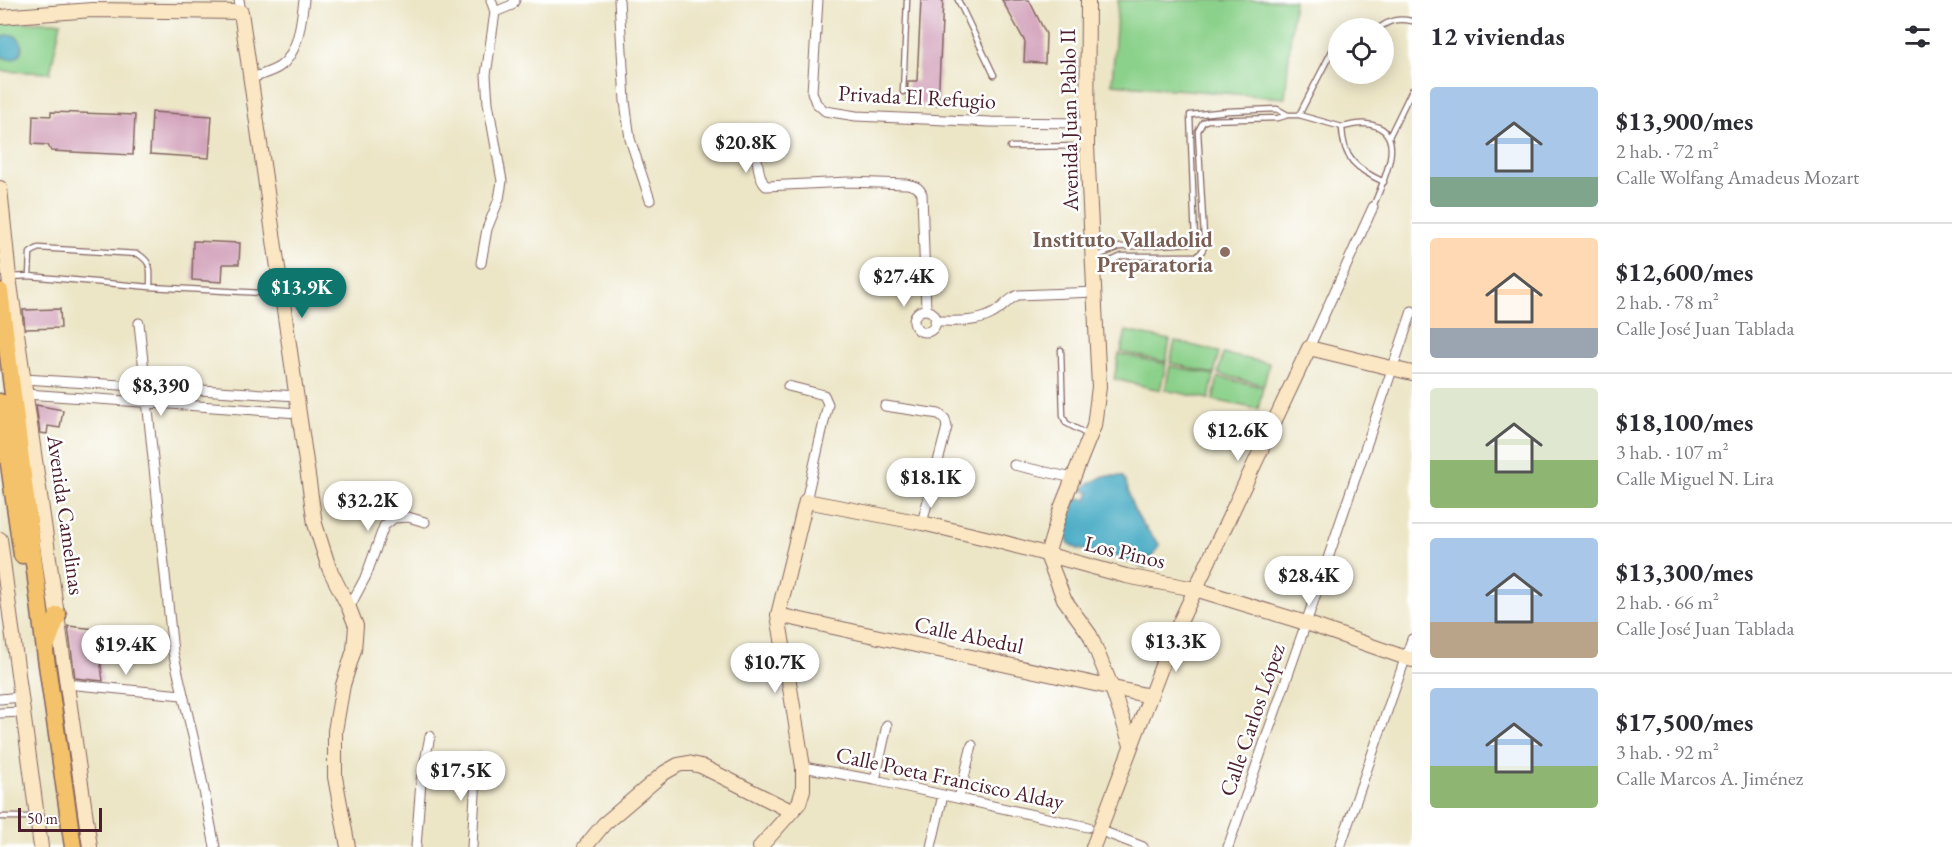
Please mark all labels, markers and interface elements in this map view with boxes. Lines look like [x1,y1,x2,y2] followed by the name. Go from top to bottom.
[1328,18,1394,84] map controls
[1328,18,1394,84] button: locate
[1430,19,1565,53] text: 12 viviendas
[1901,20,1934,53] icon: filters
[1053,28,1085,213] street label: Avenida Juan Pablo II
[837,78,997,116] street label: Privada El Refugio
[1616,104,1753,138] text: $13,900/mes
[1478,111,1550,183] icon: home
[697,123,795,174] pin: $20.8K
[715,129,777,155] text: $20.8K
[1616,138,1719,164] text: 2 hab. · 72 m²
[1616,164,1859,190] text: Calle Wolfang Amadeus Mozart
[1033,225,1213,279] place label: Instituto Valladolid Preparatoria
[1218,245,1232,259] marker: Instituto Valladolid Preparatoria
[1616,255,1753,289] text: $12,600/mes
[855,257,953,308] pin: $27.4K
[1478,262,1550,334] icon: home
[873,263,935,289] text: $27.4K
[253,268,351,319] pin: $13.9K
[271,274,333,300] text: $13.9K
[1616,289,1719,315] text: 2 hab. · 78 m²
[1616,315,1795,341] text: Calle José Juan Tablada
[112,366,210,417] pin: $8,390
[133,372,189,398] text: $8,390
[1616,405,1753,439] text: $18,100/mes
[1189,411,1287,462] pin: $12.6K
[1478,412,1550,484] icon: home
[1207,417,1269,443] text: $12.6K
[40,432,92,597] street label: Avenida Camelinas
[1616,439,1729,465] text: 3 hab. · 107 m²
[882,458,980,509] pin: $18.1K
[900,464,962,490] text: $18.1K
[1616,465,1774,491] text: Calle Miguel N. Lira
[319,481,417,532] pin: $32.2K
[337,487,399,513] text: $32.2K
[1082,529,1168,575] street label: Los Pinos
[1616,555,1753,589] text: $13,300/mes
[1260,556,1358,607] pin: $28.4K
[1278,562,1340,588] text: $28.4K
[1478,562,1550,634] icon: home
[1616,589,1719,615] text: 2 hab. · 66 m²
[912,609,1026,661] street label: Calle Abedul
[1616,615,1795,641] text: Calle José Juan Tablada
[1127,622,1225,673] pin: $13.3K
[77,625,175,676] pin: $19.4K
[1145,628,1207,654] text: $13.3K
[95,631,157,657] text: $19.4K
[1212,639,1292,800] street label: Calle Carlos López
[726,643,824,694] pin: $10.7K
[744,649,806,675] text: $10.7K
[1616,705,1753,739] text: $17,500/mes
[1478,712,1550,784] icon: home
[1616,739,1719,765] text: 3 hab. · 92 m²
[833,740,1067,816] street label: Calle Poeta Francisco Alday
[412,751,510,802] pin: $17.5K
[430,757,492,783] text: $17.5K
[1616,765,1803,791] text: Calle Marcos A. Jiménez
[18,805,102,832] scale bar
[27,808,58,829] text: 50 m

